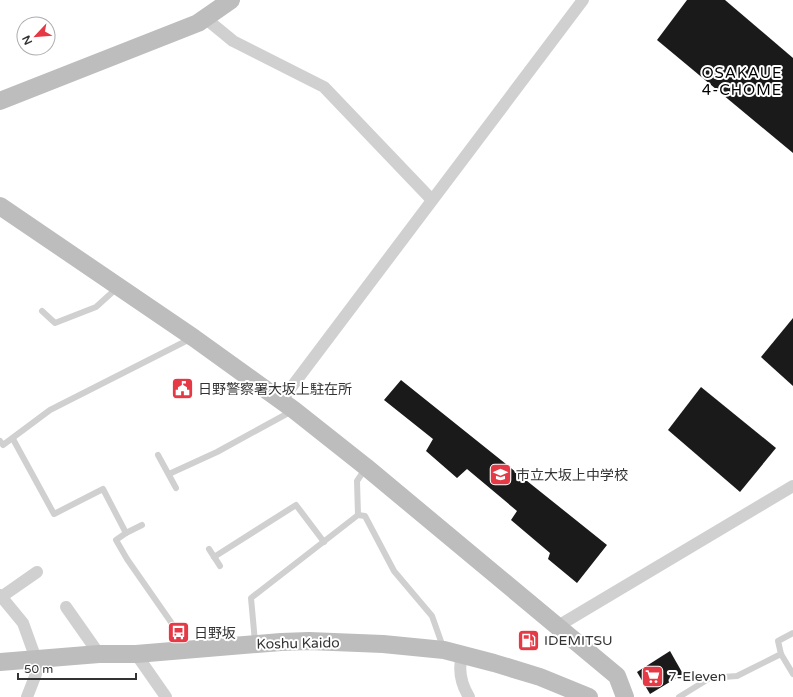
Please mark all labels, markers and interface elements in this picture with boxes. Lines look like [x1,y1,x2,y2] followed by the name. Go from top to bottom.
[16,16,56,56] north arrow
[20,33,35,47] text: N
[701,64,783,99] district label: OSAKAUE 4-CHOME
[169,376,195,402] public building icon: 日野警察署大坂上駐在所
[198,381,352,398] place label: 日野警察署大坂上駐在所
[488,462,514,488] school or university icon: 市立大坂上中学校
[516,467,628,484] place label: 市立大坂上中学校
[166,620,192,646] bus stop icon: 日野坂
[194,625,236,642] place label: 日野坂
[516,627,542,653] fuel station icon: IDEMITSU
[544,632,613,649] place label: IDEMITSU
[256,634,340,653] street label: Koshu Kaido
[18,655,136,681] scale bar
[24,662,53,676] text: 50 m
[640,663,666,689] supermarket icon: 7-Eleven
[668,668,726,685] place label: 7-Eleven

